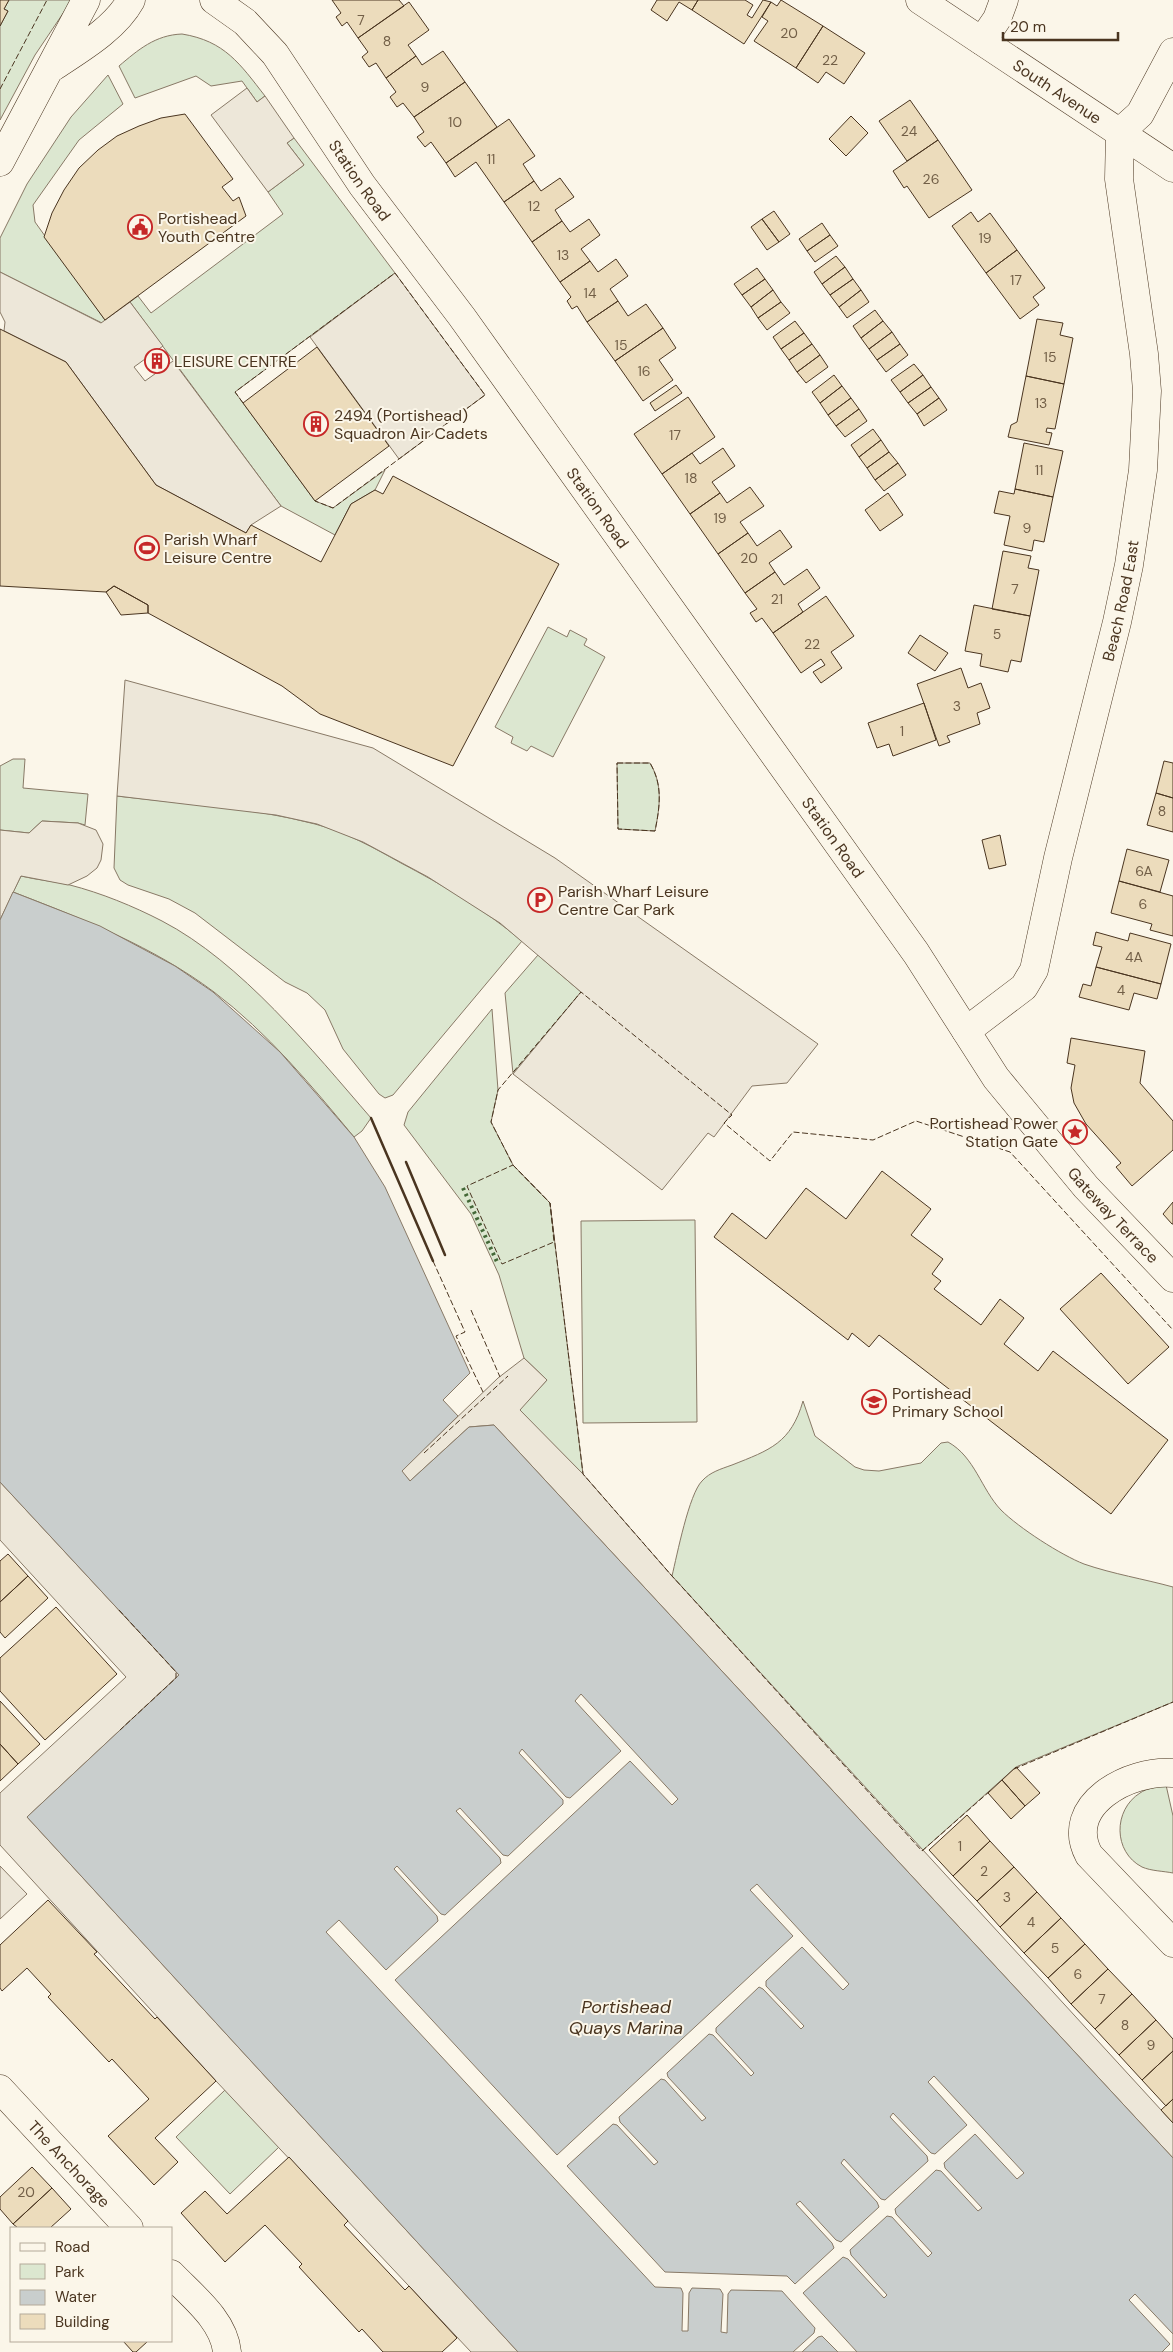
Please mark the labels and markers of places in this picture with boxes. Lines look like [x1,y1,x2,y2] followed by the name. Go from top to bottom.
[158,208,255,247] place label: Portishead Youth Centre
[127,214,153,240] public building icon: Portishead Youth Centre
[144,348,170,374] building icon: LEISURE CENTRE
[174,351,297,372] place label: LEISURE CENTRE
[334,405,488,444] place label: 2494 (Portishead) Squadron Air Cadets
[303,411,329,437] building icon: 2494 (Portishead) Squadron Air Cadets
[164,529,272,568] place label: Parish Wharf Leisure Centre
[134,535,160,561] sports icon: Parish Wharf Leisure Centre
[558,881,709,920] place label: Parish Wharf Leisure Centre Car Park
[527,887,553,913] parking icon: Parish Wharf Leisure Centre Car Park
[929,1113,1058,1152] place label: Portishead Power Station Gate
[1062,1119,1088,1145] place icon: Portishead Power Station Gate
[892,1383,1003,1422] place label: Portishead Primary School
[861,1389,887,1415] school or university icon: Portishead Primary School

